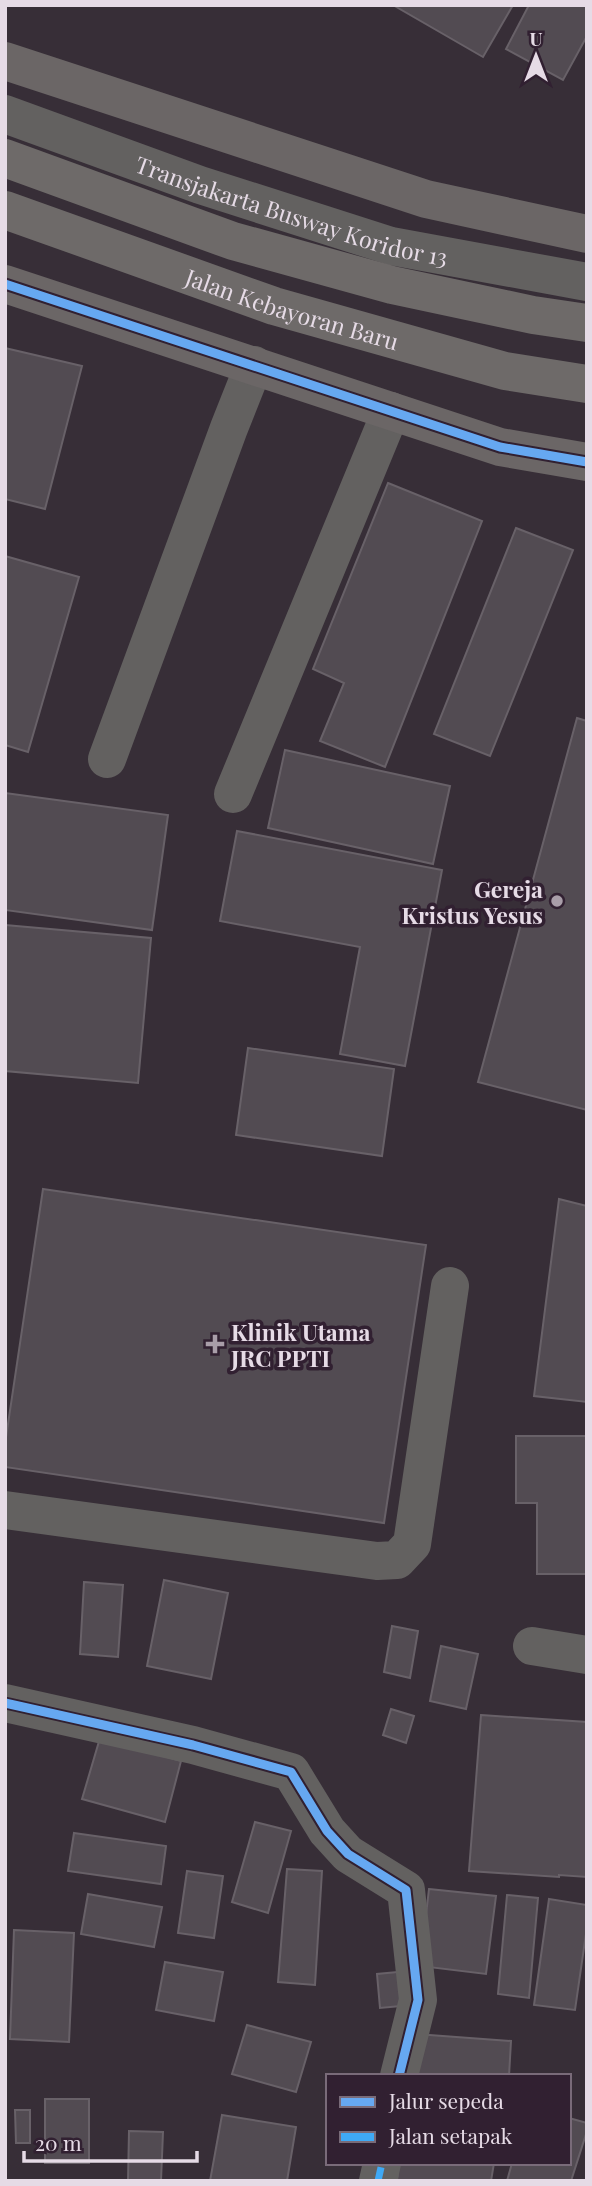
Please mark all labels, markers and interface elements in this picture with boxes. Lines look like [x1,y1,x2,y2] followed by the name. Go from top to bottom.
[501,21,571,91] north arrow
[529,25,543,51] text: U
[132,147,450,272] street label: Transjakarta Busway Koridor 13
[181,260,403,356] street label: Jalan Kebayoran Baru
[402,873,543,930] place label: Gereja Kristus Yesus
[549,893,565,909] marker: Gereja Kristus Yesus
[230,1316,370,1373] place label: Klinik Utama JRC PPTI
[205,1334,225,1354] marker: Klinik Utama JRC PPTI
[326,2074,571,2165] legend
[388,2086,504,2114] text: Jalur sepeda
[24,2120,198,2164] scale bar
[388,2121,513,2149] text: Jalan setapak
[35,2128,82,2156] text: 20 m

